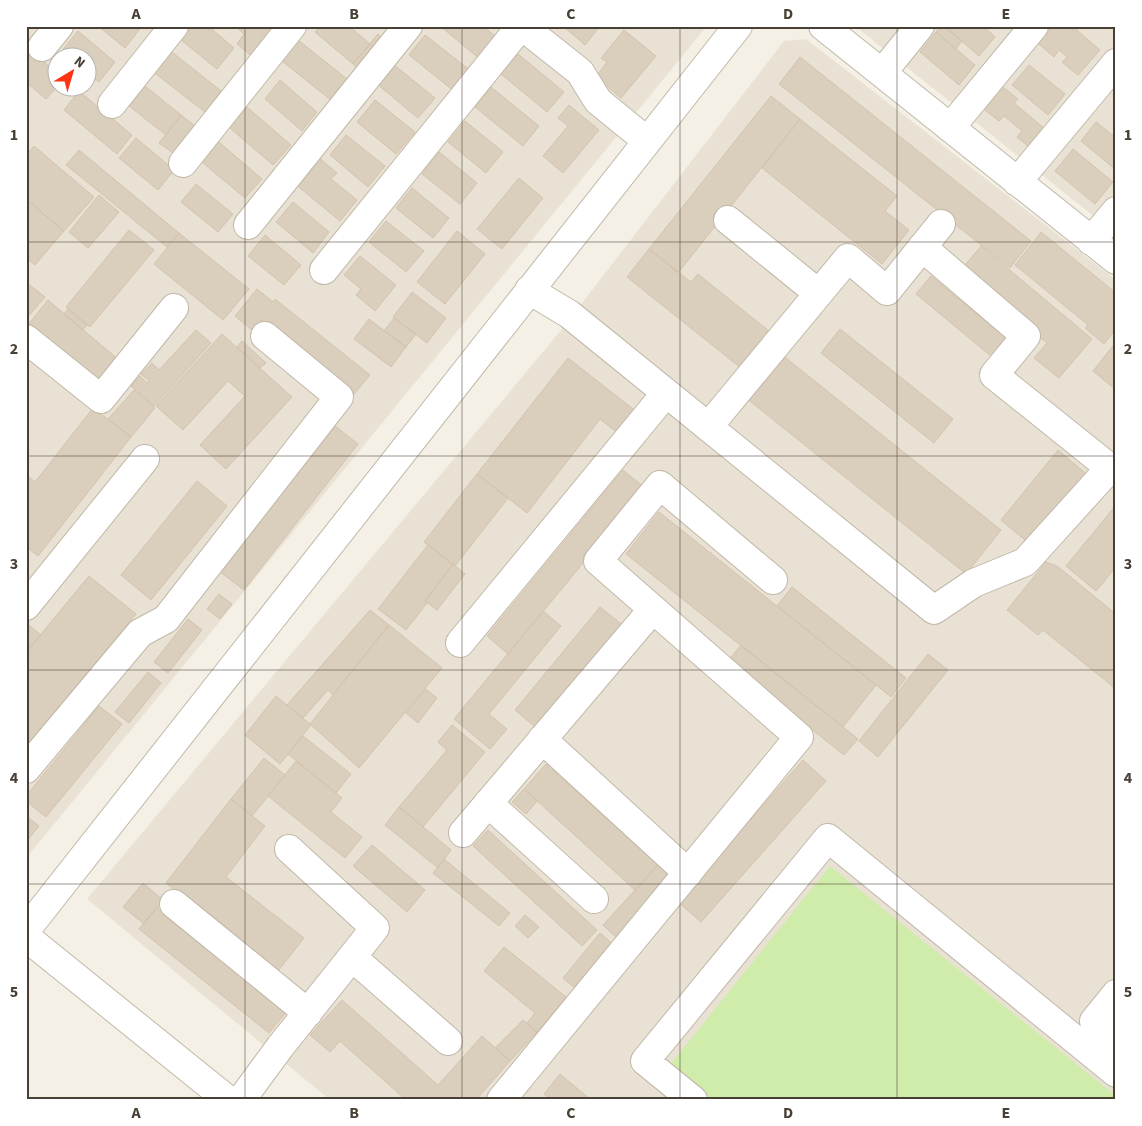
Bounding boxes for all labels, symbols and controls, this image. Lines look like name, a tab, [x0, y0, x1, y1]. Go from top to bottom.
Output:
text: A	[130, 3, 141, 25]
text: B	[349, 3, 359, 25]
text: C	[566, 3, 576, 25]
text: D	[783, 3, 793, 25]
text: E	[1002, 3, 1010, 25]
north arrow	[48, 48, 98, 98]
text: N	[70, 52, 89, 73]
text: 1	[10, 124, 18, 146]
text: 1	[1124, 124, 1132, 146]
text: 2	[10, 338, 18, 360]
text: 2	[1124, 338, 1132, 360]
text: 3	[10, 553, 18, 575]
text: 3	[1124, 553, 1132, 575]
text: 4	[10, 767, 19, 789]
text: 4	[1124, 767, 1133, 789]
text: 5	[10, 981, 18, 1003]
text: 5	[1124, 981, 1132, 1003]
text: A	[130, 1102, 141, 1124]
text: B	[349, 1102, 359, 1124]
text: C	[566, 1102, 576, 1124]
text: D	[783, 1102, 793, 1124]
text: E	[1002, 1102, 1010, 1124]

